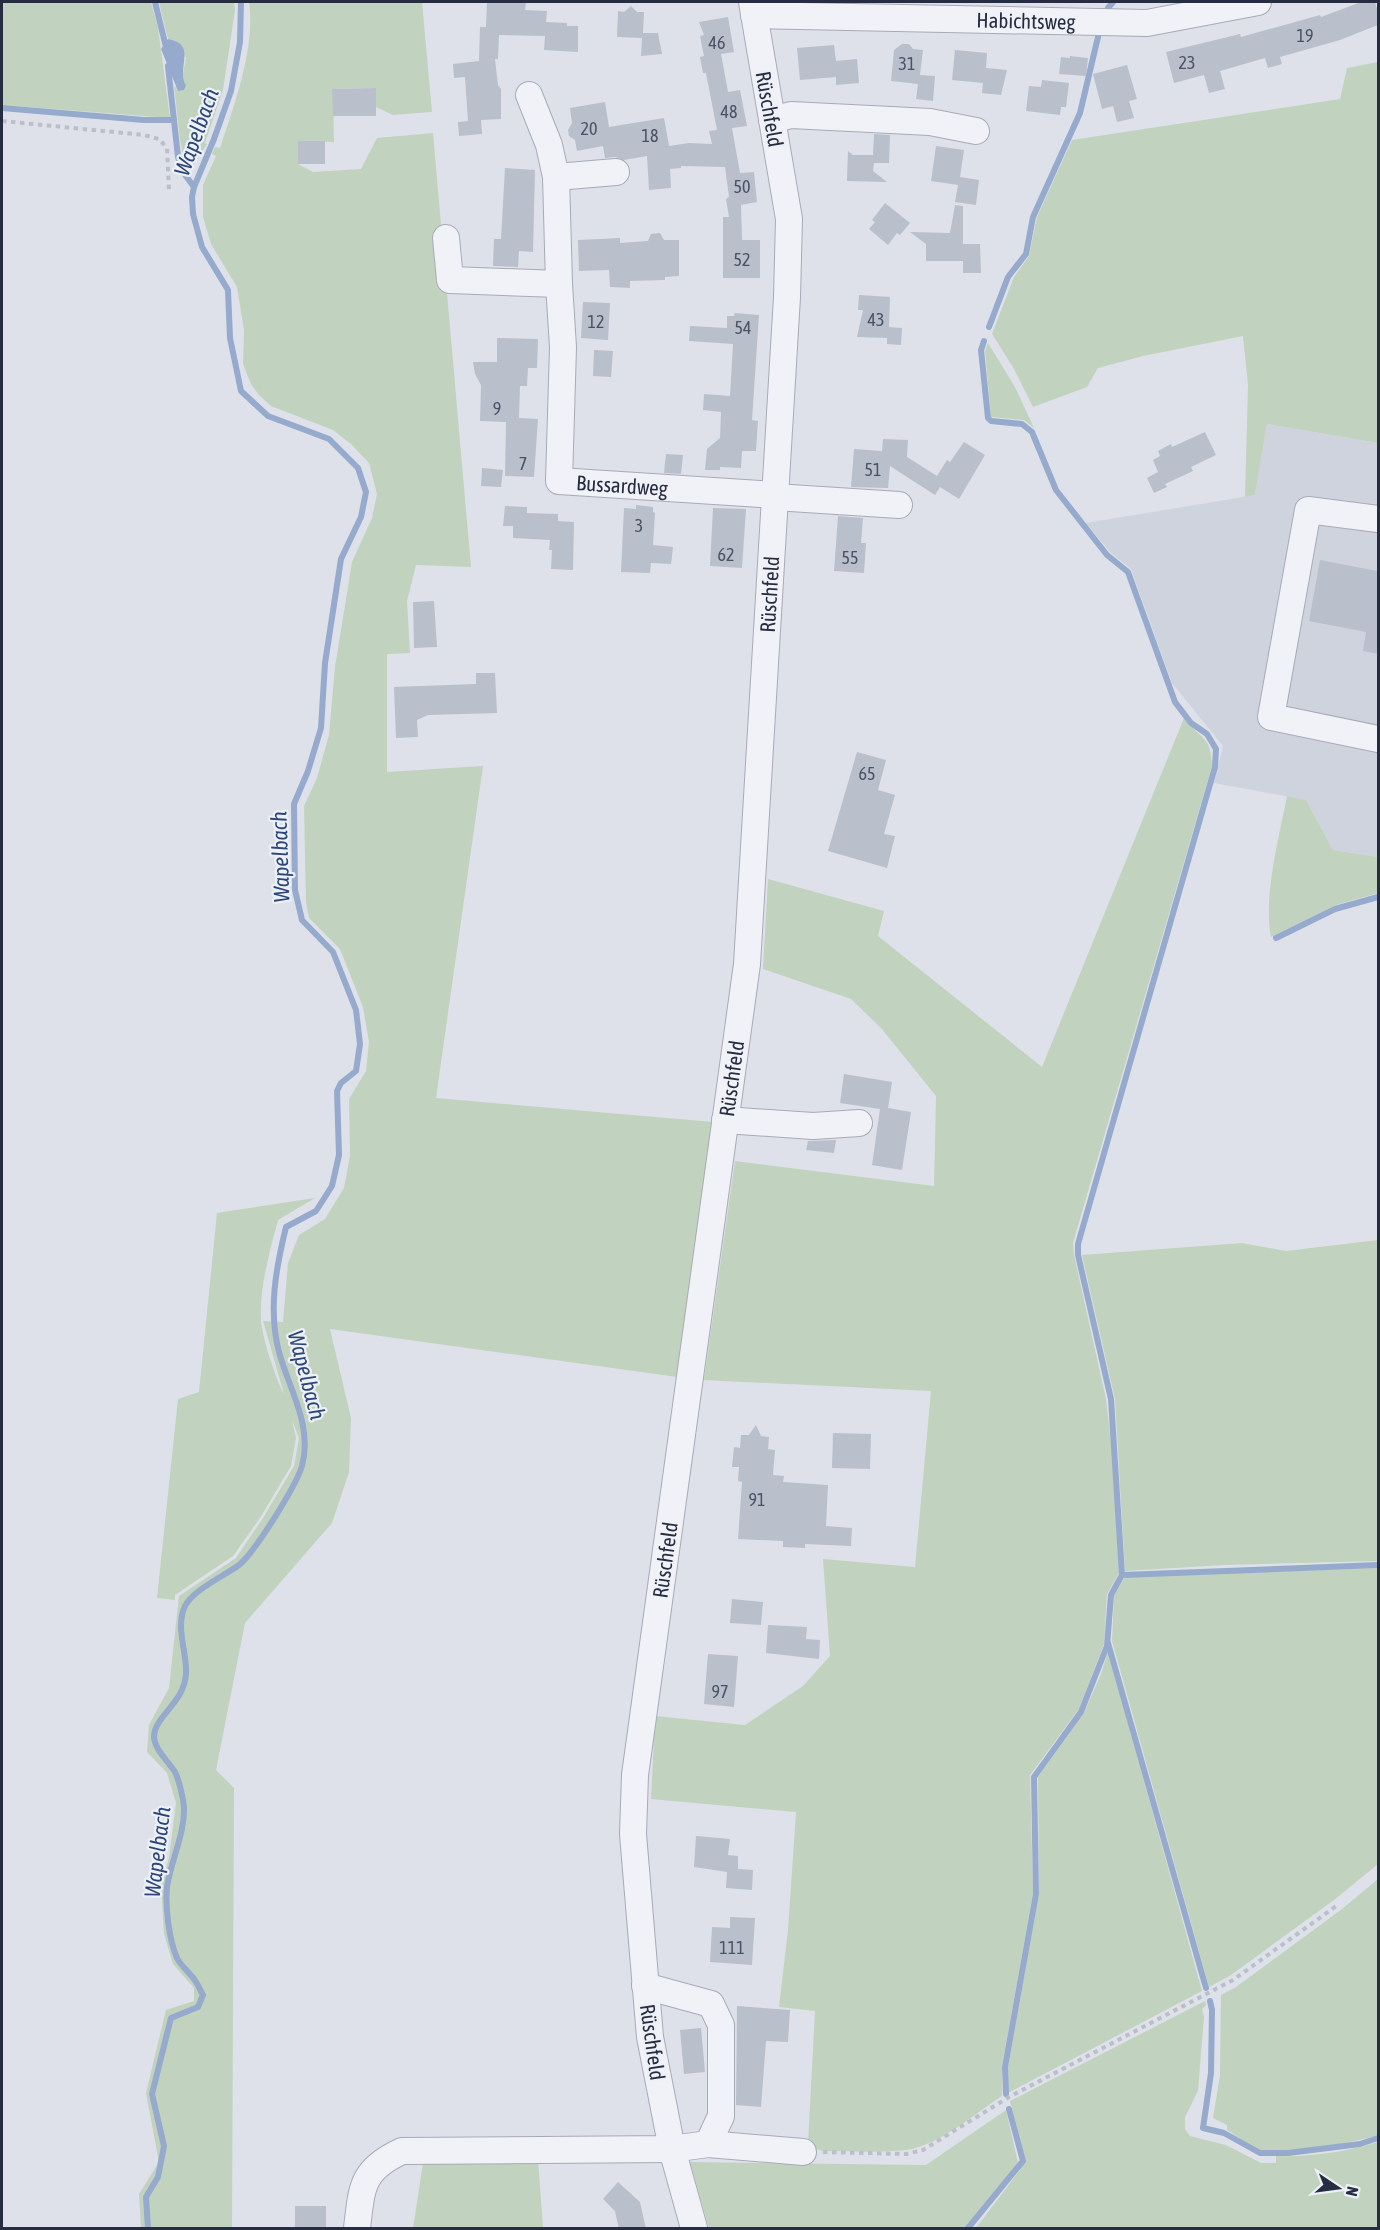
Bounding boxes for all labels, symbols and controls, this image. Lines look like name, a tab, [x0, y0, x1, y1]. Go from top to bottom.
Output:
street label: Habichtsweg	[976, 8, 1076, 34]
house number: 19	[1297, 25, 1313, 46]
house number: 46	[709, 32, 725, 53]
house number: 23	[1179, 52, 1195, 73]
house number: 31	[899, 53, 915, 74]
street label: Rüschfeld	[752, 69, 788, 149]
water label: Wapelbach	[168, 84, 224, 179]
house number: 48	[721, 101, 737, 122]
house number: 20	[581, 118, 597, 139]
house number: 18	[642, 125, 658, 146]
house number: 50	[734, 176, 750, 197]
house number: 52	[734, 249, 750, 270]
house number: 43	[868, 309, 884, 330]
house number: 12	[588, 311, 604, 332]
house number: 54	[735, 317, 751, 338]
house number: 9	[493, 398, 501, 419]
house number: 7	[519, 453, 527, 474]
house number: 51	[865, 459, 881, 480]
street label: Bussardweg	[575, 470, 669, 500]
house number: 3	[635, 515, 643, 536]
house number: 62	[718, 544, 734, 565]
house number: 55	[842, 547, 858, 568]
street label: Rüschfeld	[755, 555, 783, 633]
house number: 65	[859, 763, 875, 784]
water label: Wapelbach	[265, 811, 295, 903]
street label: Rüschfeld	[714, 1039, 748, 1118]
water label: Wapelbach	[283, 1328, 331, 1423]
house number: 91	[749, 1489, 765, 1510]
street label: Rüschfeld	[648, 1520, 682, 1600]
house number: 97	[712, 1681, 728, 1702]
water label: Wapelbach	[139, 1805, 176, 1899]
house number: 111	[719, 1937, 745, 1958]
street label: Rüschfeld	[636, 2002, 670, 2082]
north arrow	[1308, 2158, 1368, 2218]
text: N	[1343, 2185, 1362, 2198]

